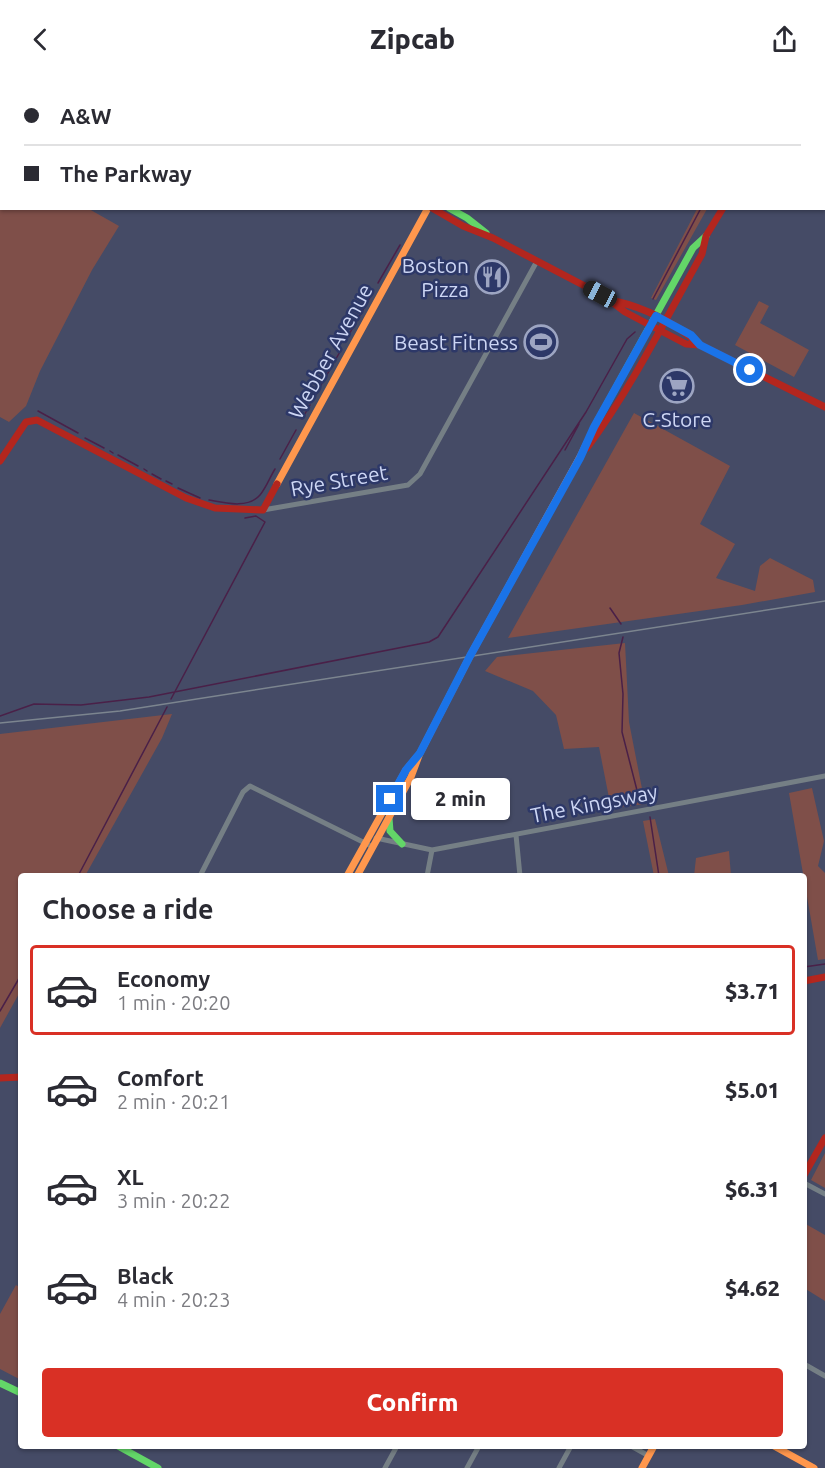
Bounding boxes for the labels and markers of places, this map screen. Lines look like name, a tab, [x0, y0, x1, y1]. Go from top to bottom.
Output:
place label: Boston Pizza	[402, 253, 469, 301]
restaurant icon: Boston Pizza	[474, 259, 510, 295]
sports icon: Beast Fitness	[523, 324, 559, 360]
place label: Beast Fitness	[394, 330, 518, 354]
supermarket icon: C-Store	[659, 368, 695, 404]
place label: C-Store	[642, 407, 712, 431]

